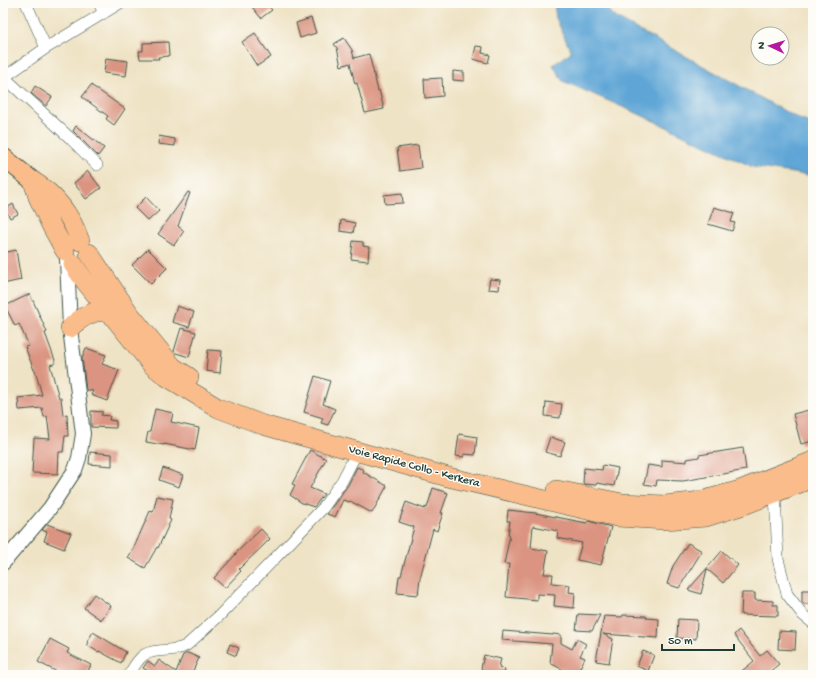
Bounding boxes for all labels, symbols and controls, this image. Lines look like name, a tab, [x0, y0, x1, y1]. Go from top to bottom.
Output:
north arrow	[750, 26, 790, 66]
text: N	[756, 41, 768, 49]
street label: Voie Rapide Collo - Kerkera	[346, 442, 481, 491]
scale bar	[662, 626, 734, 652]
text: 50 m	[668, 635, 693, 649]

